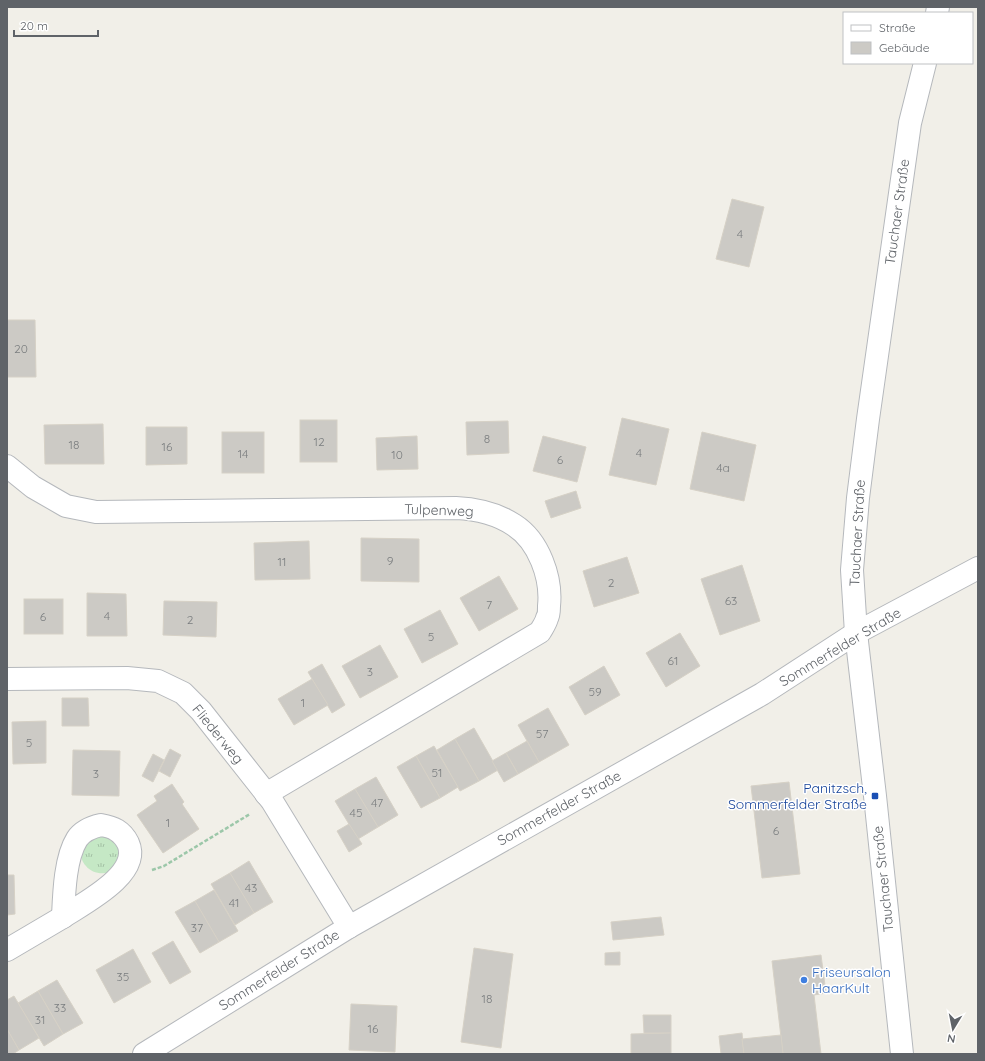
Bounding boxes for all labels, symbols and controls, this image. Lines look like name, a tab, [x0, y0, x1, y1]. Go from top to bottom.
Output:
scale bar	[14, 12, 98, 38]
legend	[843, 12, 973, 64]
text: 20 m	[20, 18, 48, 33]
text: Straße	[879, 20, 916, 35]
text: Gebäude	[879, 40, 930, 55]
street label: Tauchaer Straße	[881, 158, 913, 266]
house number: 4	[737, 226, 743, 241]
house number: 20	[14, 341, 28, 356]
house number: 8	[484, 431, 490, 446]
house number: 12	[313, 434, 325, 449]
house number: 18	[69, 437, 79, 452]
house number: 16	[162, 439, 173, 454]
house number: 4	[636, 445, 642, 460]
house number: 14	[238, 446, 248, 461]
house number: 10	[391, 447, 403, 462]
house number: 6	[557, 452, 564, 467]
house number: 4a	[716, 460, 730, 475]
street label: Tauchaer Straße	[845, 479, 869, 587]
street label: Tulpenweg	[404, 500, 474, 520]
house number: 9	[387, 553, 394, 568]
house number: 11	[278, 554, 286, 569]
house number: 2	[608, 575, 615, 590]
house number: 63	[725, 593, 737, 608]
house number: 7	[486, 597, 492, 612]
street label: Sommerfelder Straße	[776, 603, 904, 691]
house number: 4	[104, 608, 110, 623]
house number: 6	[40, 609, 47, 624]
house number: 2	[187, 612, 194, 627]
house number: 5	[428, 629, 434, 644]
house number: 61	[668, 653, 678, 668]
house number: 3	[367, 664, 373, 679]
house number: 59	[588, 684, 602, 699]
house number: 1	[301, 695, 305, 710]
street label: Fliederweg	[188, 700, 248, 768]
house number: 57	[536, 726, 548, 741]
house number: 5	[26, 735, 32, 750]
house number: 51	[432, 765, 442, 780]
house number: 3	[93, 766, 99, 781]
street label: Sommerfelder Straße	[494, 766, 624, 850]
place label: Panitzsch, Sommerfelder Straße	[728, 779, 867, 813]
marker: Panitzsch, Sommerfelder Straße	[870, 791, 880, 801]
house number: 47	[371, 795, 383, 810]
house number: 45	[350, 805, 362, 820]
house number: 1	[166, 815, 170, 830]
house number: 6	[773, 823, 780, 838]
street label: Tauchaer Straße	[868, 825, 898, 933]
house number: 43	[245, 880, 257, 895]
house number: 41	[229, 895, 239, 910]
house number: 37	[191, 920, 203, 935]
street label: Sommerfelder Straße	[215, 925, 343, 1014]
place label: Friseursalon HaarKult	[812, 963, 891, 997]
house number: 35	[117, 969, 129, 984]
marker: Friseursalon HaarKult	[799, 975, 809, 985]
house number: 18	[482, 991, 492, 1006]
house number: 33	[54, 1000, 66, 1015]
north arrow	[933, 1009, 973, 1049]
house number: 31	[35, 1012, 45, 1027]
house number: 16	[368, 1021, 379, 1036]
text: N	[946, 1031, 956, 1046]

